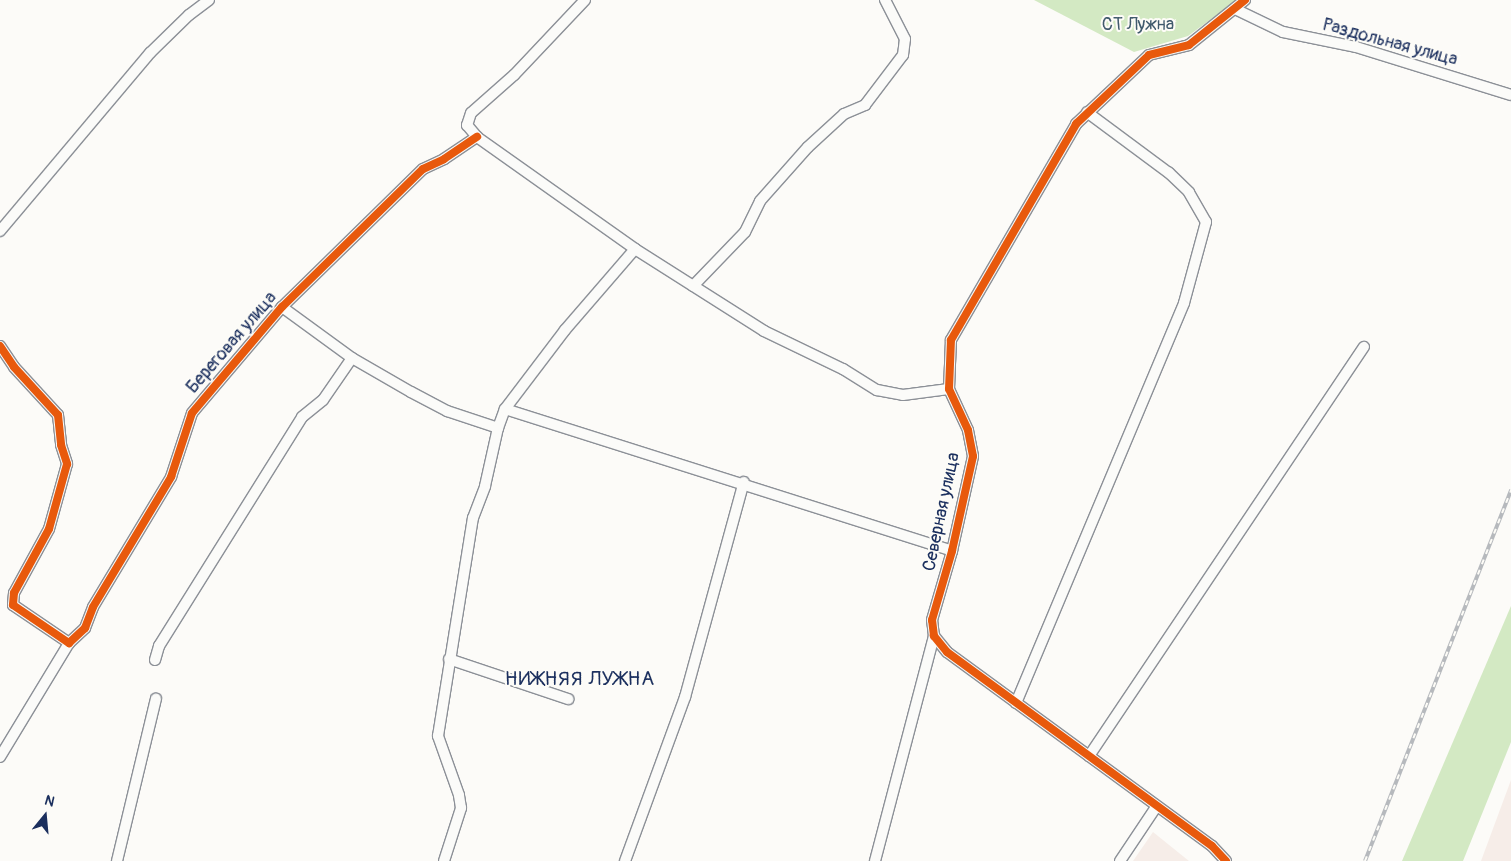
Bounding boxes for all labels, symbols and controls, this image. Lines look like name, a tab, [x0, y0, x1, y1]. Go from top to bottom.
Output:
park label: СТ Лужна	[1102, 14, 1174, 36]
street label: Раздольная улица	[1320, 15, 1460, 71]
street label: Береговая улица	[182, 288, 282, 398]
street label: Северная улица	[919, 451, 965, 573]
district label: НИЖНЯЯ ЛУЖНА	[503, 666, 657, 690]
north arrow	[20, 791, 70, 841]
text: N	[43, 792, 57, 811]

